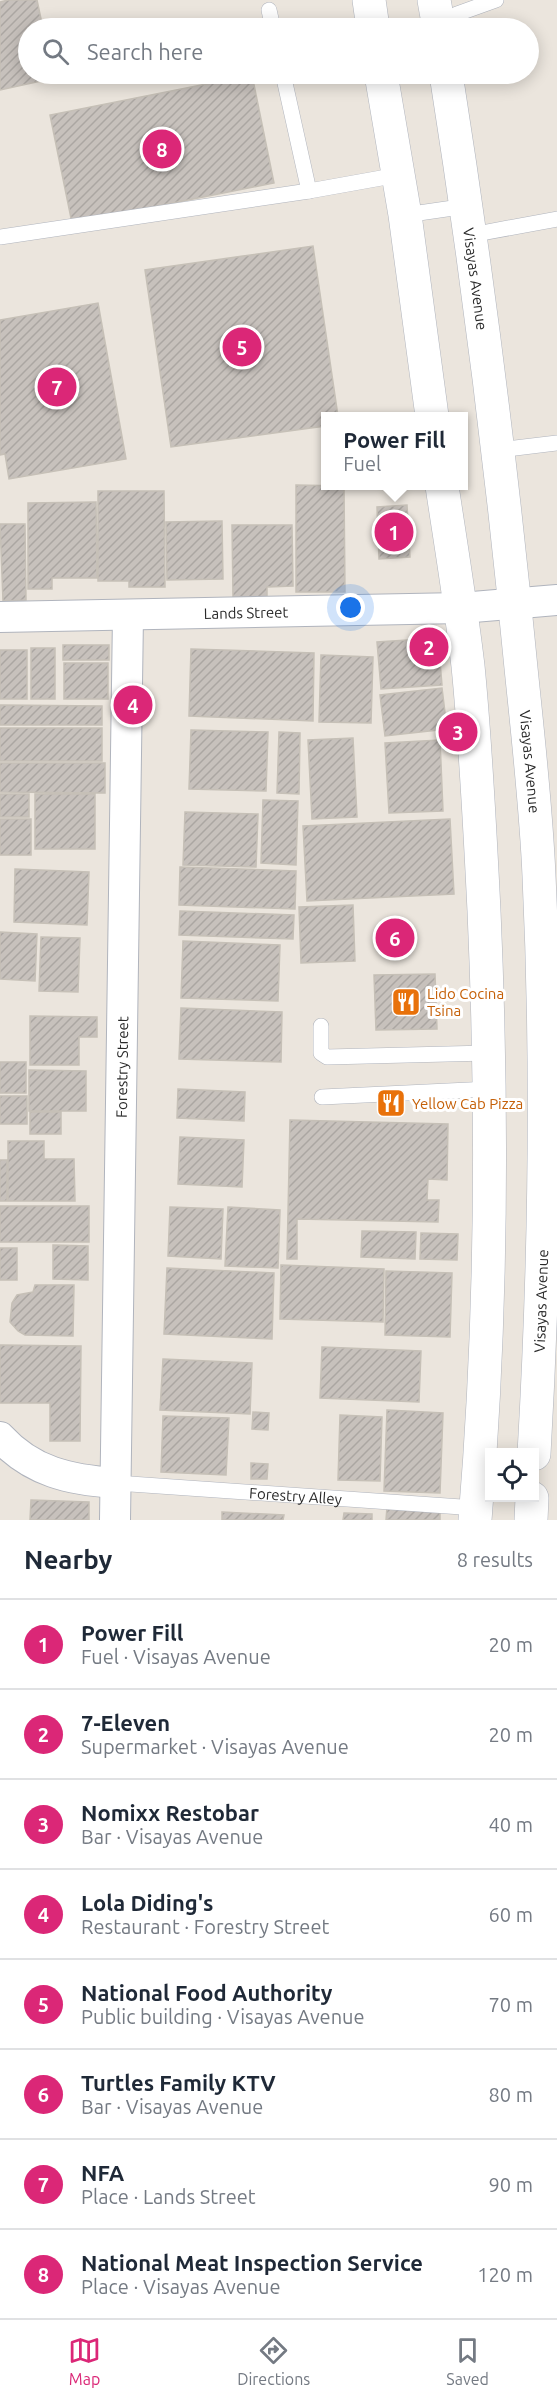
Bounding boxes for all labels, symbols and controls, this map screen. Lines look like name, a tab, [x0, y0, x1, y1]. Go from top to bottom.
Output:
search box	[18, 18, 539, 84]
icon: search	[39, 35, 72, 68]
text: Search here	[87, 39, 203, 64]
pin: 8	[142, 126, 182, 172]
street label: Visayas Avenue	[461, 226, 491, 331]
pin: 5	[222, 324, 262, 370]
pin: 7	[38, 364, 76, 410]
popup	[321, 412, 468, 490]
text: Power Fill	[343, 427, 446, 452]
text: Fuel	[343, 452, 381, 475]
pin: 1	[374, 510, 414, 554]
your location	[336, 593, 365, 622]
street label: Lands Street	[203, 603, 289, 622]
pin: 2	[410, 624, 448, 670]
pin: 4	[114, 682, 152, 728]
street label: Visayas Avenue	[517, 709, 544, 814]
pin: 3	[438, 710, 478, 754]
pin: 6	[376, 916, 414, 960]
place label: Lido Cocina Tsina	[427, 985, 504, 1019]
restaurant icon: Lido Cocina Tsina	[390, 986, 422, 1018]
street label: Forestry Street	[112, 1016, 131, 1118]
restaurant icon: Yellow Cab Pizza	[375, 1087, 407, 1119]
place label: Yellow Cab Pizza	[412, 1095, 523, 1112]
street label: Visayas Avenue	[531, 1249, 551, 1353]
map controls	[485, 1448, 539, 1502]
button: locate	[485, 1448, 539, 1502]
street label: Forestry Alley	[249, 1484, 342, 1507]
text: Nearby	[24, 1545, 112, 1574]
text: 8 results	[457, 1548, 533, 1571]
text: Power Fill	[81, 1620, 183, 1645]
text: 1	[38, 1633, 49, 1656]
text: 20 m	[489, 1633, 533, 1656]
text: Fuel · Visayas Avenue	[81, 1645, 271, 1668]
text: 7-Eleven	[81, 1710, 170, 1735]
text: 2	[38, 1723, 49, 1746]
text: 20 m	[489, 1723, 533, 1746]
text: Supermarket · Visayas Avenue	[81, 1735, 349, 1758]
text: Nomixx Restobar	[81, 1800, 259, 1825]
text: 3	[38, 1813, 49, 1836]
text: 40 m	[489, 1813, 533, 1836]
text: Bar · Visayas Avenue	[81, 1825, 263, 1848]
text: Lola Diding's	[81, 1890, 214, 1915]
text: 4	[38, 1903, 49, 1926]
text: 60 m	[489, 1903, 533, 1926]
text: Restaurant · Forestry Street	[81, 1915, 329, 1938]
text: National Food Authority	[81, 1980, 332, 2005]
text: 5	[38, 1993, 49, 2016]
text: 70 m	[489, 1993, 533, 2016]
text: Public building · Visayas Avenue	[81, 2005, 365, 2028]
text: Turtles Family KTV	[81, 2070, 276, 2095]
text: 6	[38, 2083, 49, 2106]
text: 80 m	[489, 2083, 533, 2106]
text: Bar · Visayas Avenue	[81, 2095, 263, 2118]
text: NFA	[81, 2160, 124, 2185]
text: 7	[38, 2173, 49, 2196]
text: 90 m	[489, 2173, 533, 2196]
text: Place · Lands Street	[81, 2185, 256, 2208]
text: National Meat Inspection Service	[81, 2250, 423, 2275]
text: 8	[38, 2263, 49, 2286]
text: 120 m	[477, 2263, 533, 2286]
text: Place · Visayas Avenue	[81, 2275, 281, 2298]
tab: Map	[68, 2334, 101, 2388]
tab: Directions	[237, 2334, 310, 2388]
tab: Saved	[446, 2334, 489, 2388]

